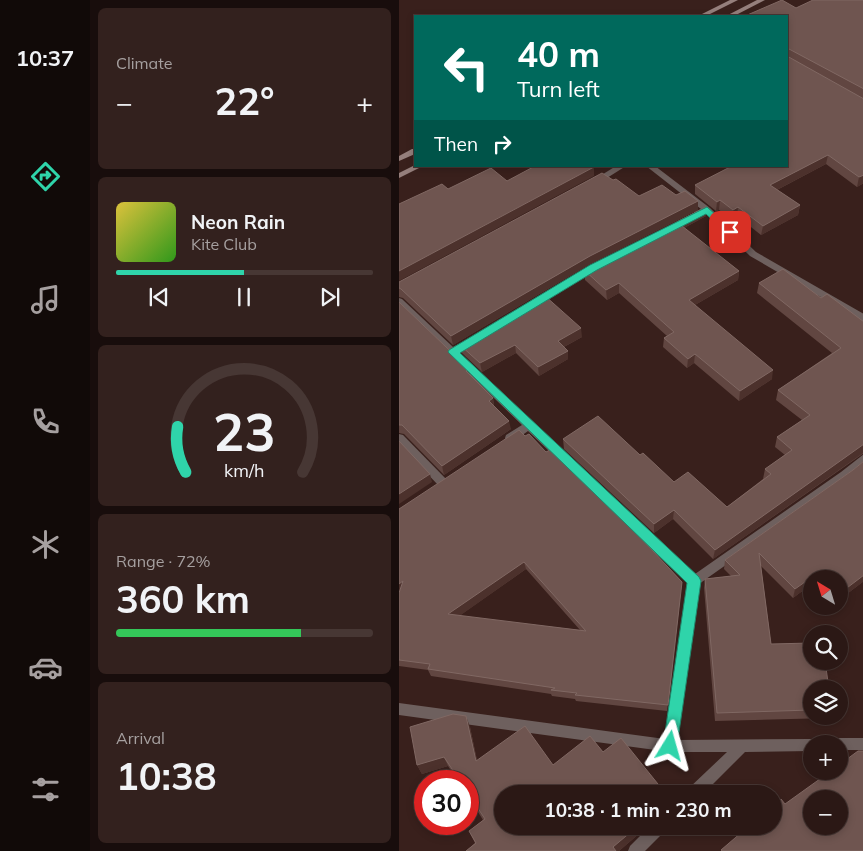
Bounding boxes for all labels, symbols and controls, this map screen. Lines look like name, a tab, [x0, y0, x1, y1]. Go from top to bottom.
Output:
text: 40 m	[517, 32, 600, 76]
icon: left	[434, 35, 499, 100]
text: 10:37	[16, 44, 74, 72]
text: Climate	[116, 53, 172, 73]
text: Turn left	[517, 75, 600, 103]
text: 22°	[214, 77, 275, 125]
text: −	[116, 85, 133, 120]
text: +	[356, 85, 373, 120]
icon: right	[488, 130, 516, 158]
text: Then	[434, 132, 478, 156]
icon: directions	[28, 159, 63, 194]
text: Neon Rain	[191, 210, 285, 234]
pin	[709, 211, 751, 253]
icon: arrive	[716, 218, 744, 246]
text: Kite Club	[191, 234, 257, 254]
icon: music	[28, 282, 63, 317]
icon: previous	[145, 283, 173, 311]
icon: pause	[230, 283, 258, 311]
icon: next	[316, 283, 344, 311]
text: 23	[213, 399, 276, 464]
icon: phone	[28, 404, 63, 439]
text: km/h	[224, 459, 265, 481]
icon: climate	[28, 527, 63, 562]
text: Range · 72%	[116, 551, 211, 571]
north arrow	[803, 570, 848, 615]
map controls	[803, 570, 848, 835]
text: 360 km	[116, 575, 250, 623]
button: search	[803, 625, 848, 670]
icon: car	[28, 650, 63, 685]
button: layers	[803, 680, 848, 725]
position arrow	[643, 719, 695, 771]
text: Arrival	[116, 728, 165, 748]
button: +	[803, 735, 848, 780]
text: 10:38	[116, 752, 217, 800]
speed limit sign: 30	[414, 770, 479, 835]
icon: filters	[28, 772, 63, 807]
button: −	[803, 790, 848, 835]
text: 10:38 · 1 min · 230 m	[544, 798, 732, 822]

